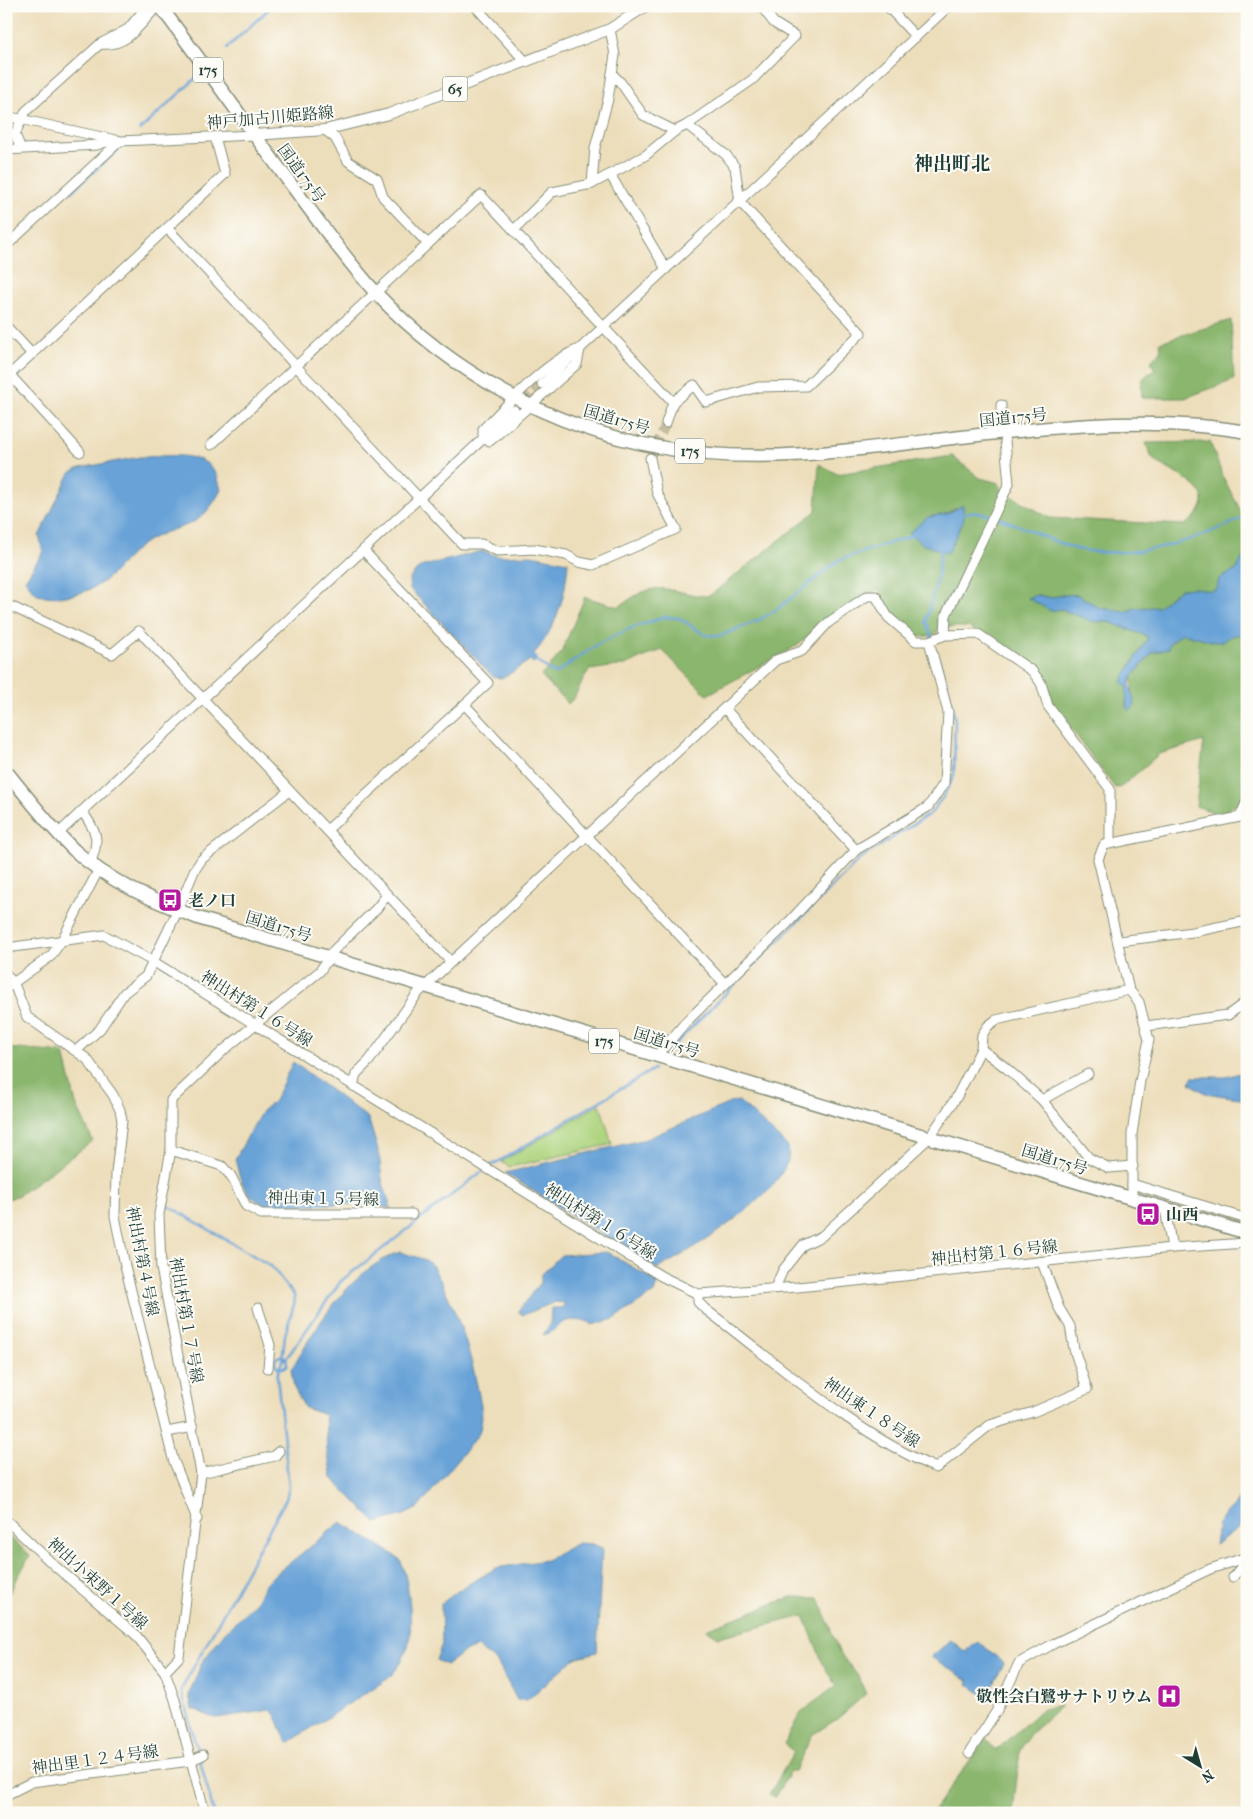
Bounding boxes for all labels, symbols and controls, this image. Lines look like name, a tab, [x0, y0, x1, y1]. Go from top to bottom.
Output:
road number: 175	[193, 58, 223, 82]
road number: 65	[442, 76, 468, 102]
street label: 神戸加古川姫路線	[205, 102, 335, 133]
street label: 国道175号	[274, 140, 329, 207]
district label: 神出町北	[914, 153, 990, 175]
street label: 国道175号	[581, 401, 652, 438]
street label: 国道175号	[978, 404, 1048, 431]
road number: 175	[675, 438, 705, 464]
bus stop icon: 老ノ口	[157, 887, 183, 913]
place label: 老ノ口	[188, 891, 236, 910]
street label: 国道175号	[243, 907, 314, 946]
street label: 神出村第１６号線	[197, 966, 316, 1050]
street label: 国道175号	[631, 1023, 702, 1062]
road number: 175	[589, 1028, 619, 1054]
street label: 国道175号	[1019, 1140, 1090, 1179]
street label: 神出村第１６号線	[541, 1179, 660, 1263]
street label: 神出東１５号線	[267, 1188, 379, 1209]
bus stop icon: 山西	[1135, 1201, 1161, 1227]
street label: 神出村第４号線	[122, 1204, 163, 1318]
place label: 山西	[1166, 1205, 1198, 1224]
street label: 神出村第１６号線	[929, 1236, 1059, 1269]
street label: 神出村第１７号線	[166, 1255, 207, 1385]
street label: 神出東１８号線	[820, 1373, 923, 1452]
street label: 神出小束野１号線	[44, 1533, 152, 1633]
hospital icon: 敬性会白鷺サナトリウム	[1156, 1683, 1182, 1709]
place label: 敬性会白鷺サナトリウム	[976, 1687, 1152, 1706]
street label: 神出里１２４号線	[30, 1741, 160, 1778]
north arrow	[1176, 1742, 1226, 1792]
text: N	[1198, 1766, 1217, 1786]

